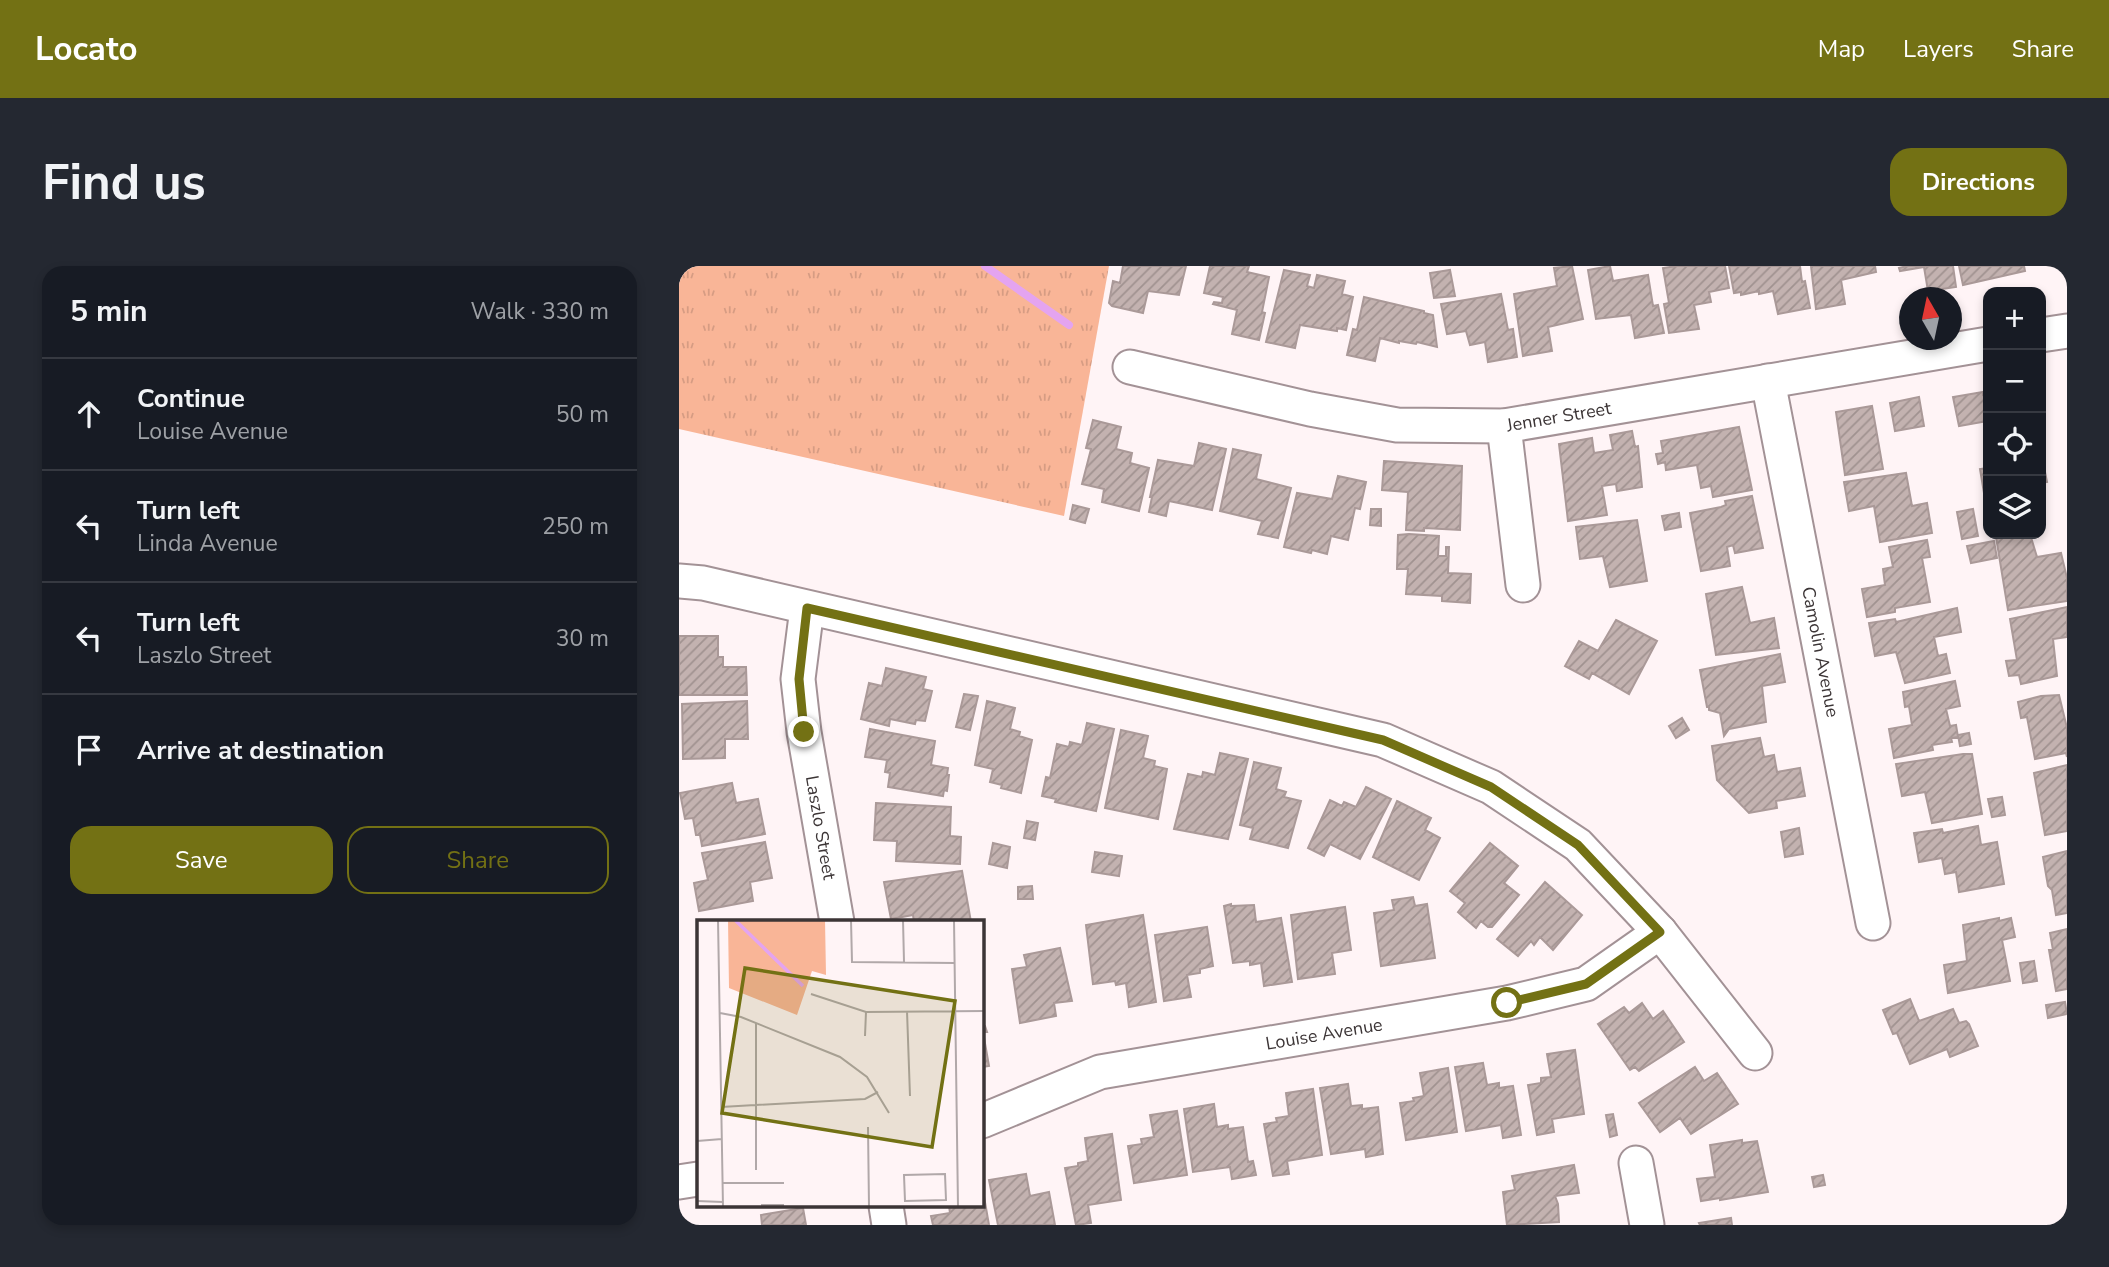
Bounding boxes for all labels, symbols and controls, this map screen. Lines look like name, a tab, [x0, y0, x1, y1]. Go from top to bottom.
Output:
text: Locato	[35, 27, 137, 72]
text: Map	[1818, 33, 1865, 65]
text: Layers	[1903, 33, 1974, 65]
text: Share	[2012, 33, 2074, 65]
button: Directions	[1890, 148, 2067, 216]
text: Find us	[42, 149, 206, 216]
north arrow	[1899, 287, 1962, 350]
map controls	[1983, 287, 2046, 539]
button: +	[1983, 287, 2046, 350]
text: 5 min	[70, 291, 148, 332]
text: Walk · 330 m	[470, 296, 609, 327]
button: −	[1983, 350, 2046, 413]
text: Continue	[137, 381, 245, 416]
icon: ahead	[70, 395, 108, 433]
street label: Jenner Street	[1504, 396, 1614, 438]
text: 50 m	[556, 399, 609, 430]
button: locate	[1983, 413, 2046, 476]
text: Louise Avenue	[137, 416, 288, 447]
button: layers	[1983, 476, 2046, 539]
text: Turn left	[137, 493, 240, 528]
icon: left	[70, 507, 108, 545]
text: 250 m	[542, 511, 609, 542]
text: Linda Avenue	[137, 528, 278, 559]
street label: Camolin Avenue	[1796, 585, 1845, 719]
text: Turn left	[137, 605, 240, 640]
icon: left	[70, 619, 108, 657]
text: 30 m	[556, 623, 609, 654]
text: Laszlo Street	[137, 640, 271, 671]
route end	[788, 716, 819, 747]
icon: arrive	[70, 731, 108, 769]
text: Arrive at destination	[137, 733, 384, 768]
street label: Laszlo Street	[800, 774, 842, 882]
button: Save	[70, 826, 333, 894]
button: Share	[347, 826, 609, 894]
inset map	[697, 920, 983, 1208]
route start	[1491, 987, 1522, 1018]
street label: Louise Avenue	[1264, 1012, 1384, 1056]

